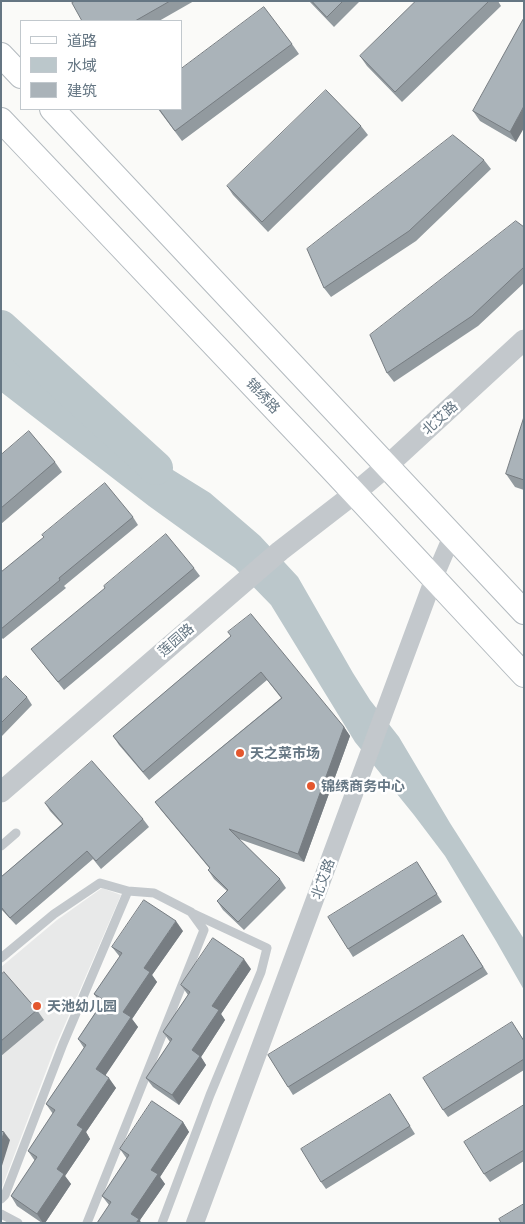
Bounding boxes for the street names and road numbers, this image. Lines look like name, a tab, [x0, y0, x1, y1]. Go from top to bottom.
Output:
street label: 锦绣路	[243, 375, 283, 417]
street label: 北艾路	[419, 398, 461, 438]
street label: 莲园路	[155, 620, 197, 660]
street label: 北艾路	[308, 856, 338, 902]

